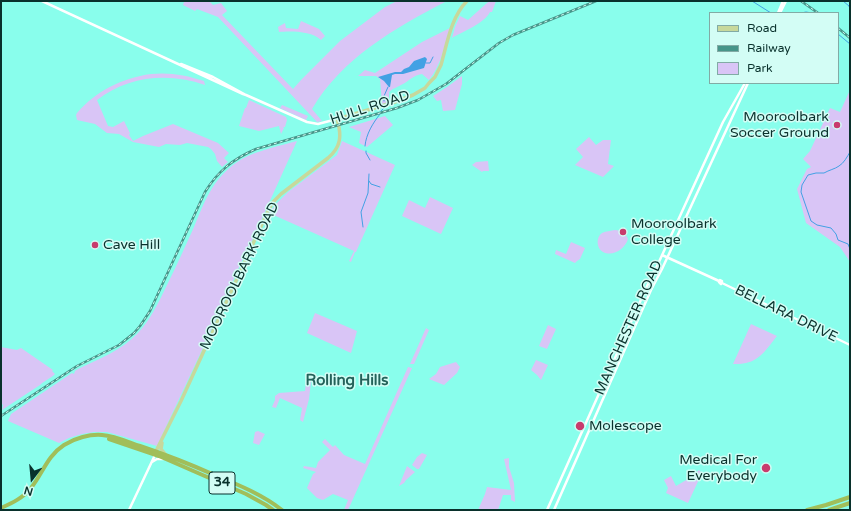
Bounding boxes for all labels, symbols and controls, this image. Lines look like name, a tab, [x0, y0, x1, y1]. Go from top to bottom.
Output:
legend	[709, 12, 839, 84]
text: Road	[747, 21, 777, 35]
text: Railway	[747, 41, 791, 55]
text: Park	[747, 61, 773, 75]
street label: HULL ROAD	[328, 87, 412, 129]
place label: Mooroolbark Soccer Ground	[730, 109, 829, 142]
marker: Mooroolbark Soccer Ground	[832, 120, 842, 130]
street label: MOOROOLBARK ROAD	[197, 199, 283, 353]
place label: Mooroolbark College	[631, 216, 717, 248]
marker: Mooroolbark College	[618, 227, 628, 237]
place label: Cave Hill	[103, 237, 160, 253]
marker: Cave Hill	[90, 240, 100, 250]
street label: MANCHESTER ROAD	[592, 258, 666, 398]
street label: BELLARA DRIVE	[732, 282, 840, 346]
district label: Rolling Hills	[305, 372, 389, 390]
place label: Molescope	[589, 418, 662, 434]
marker: Molescope	[574, 420, 586, 432]
place label: Medical For Everybody	[679, 452, 757, 484]
north arrow	[12, 459, 52, 499]
marker: Medical For Everybody	[760, 462, 772, 474]
road number: 34	[209, 472, 235, 494]
text: N	[23, 484, 35, 498]

